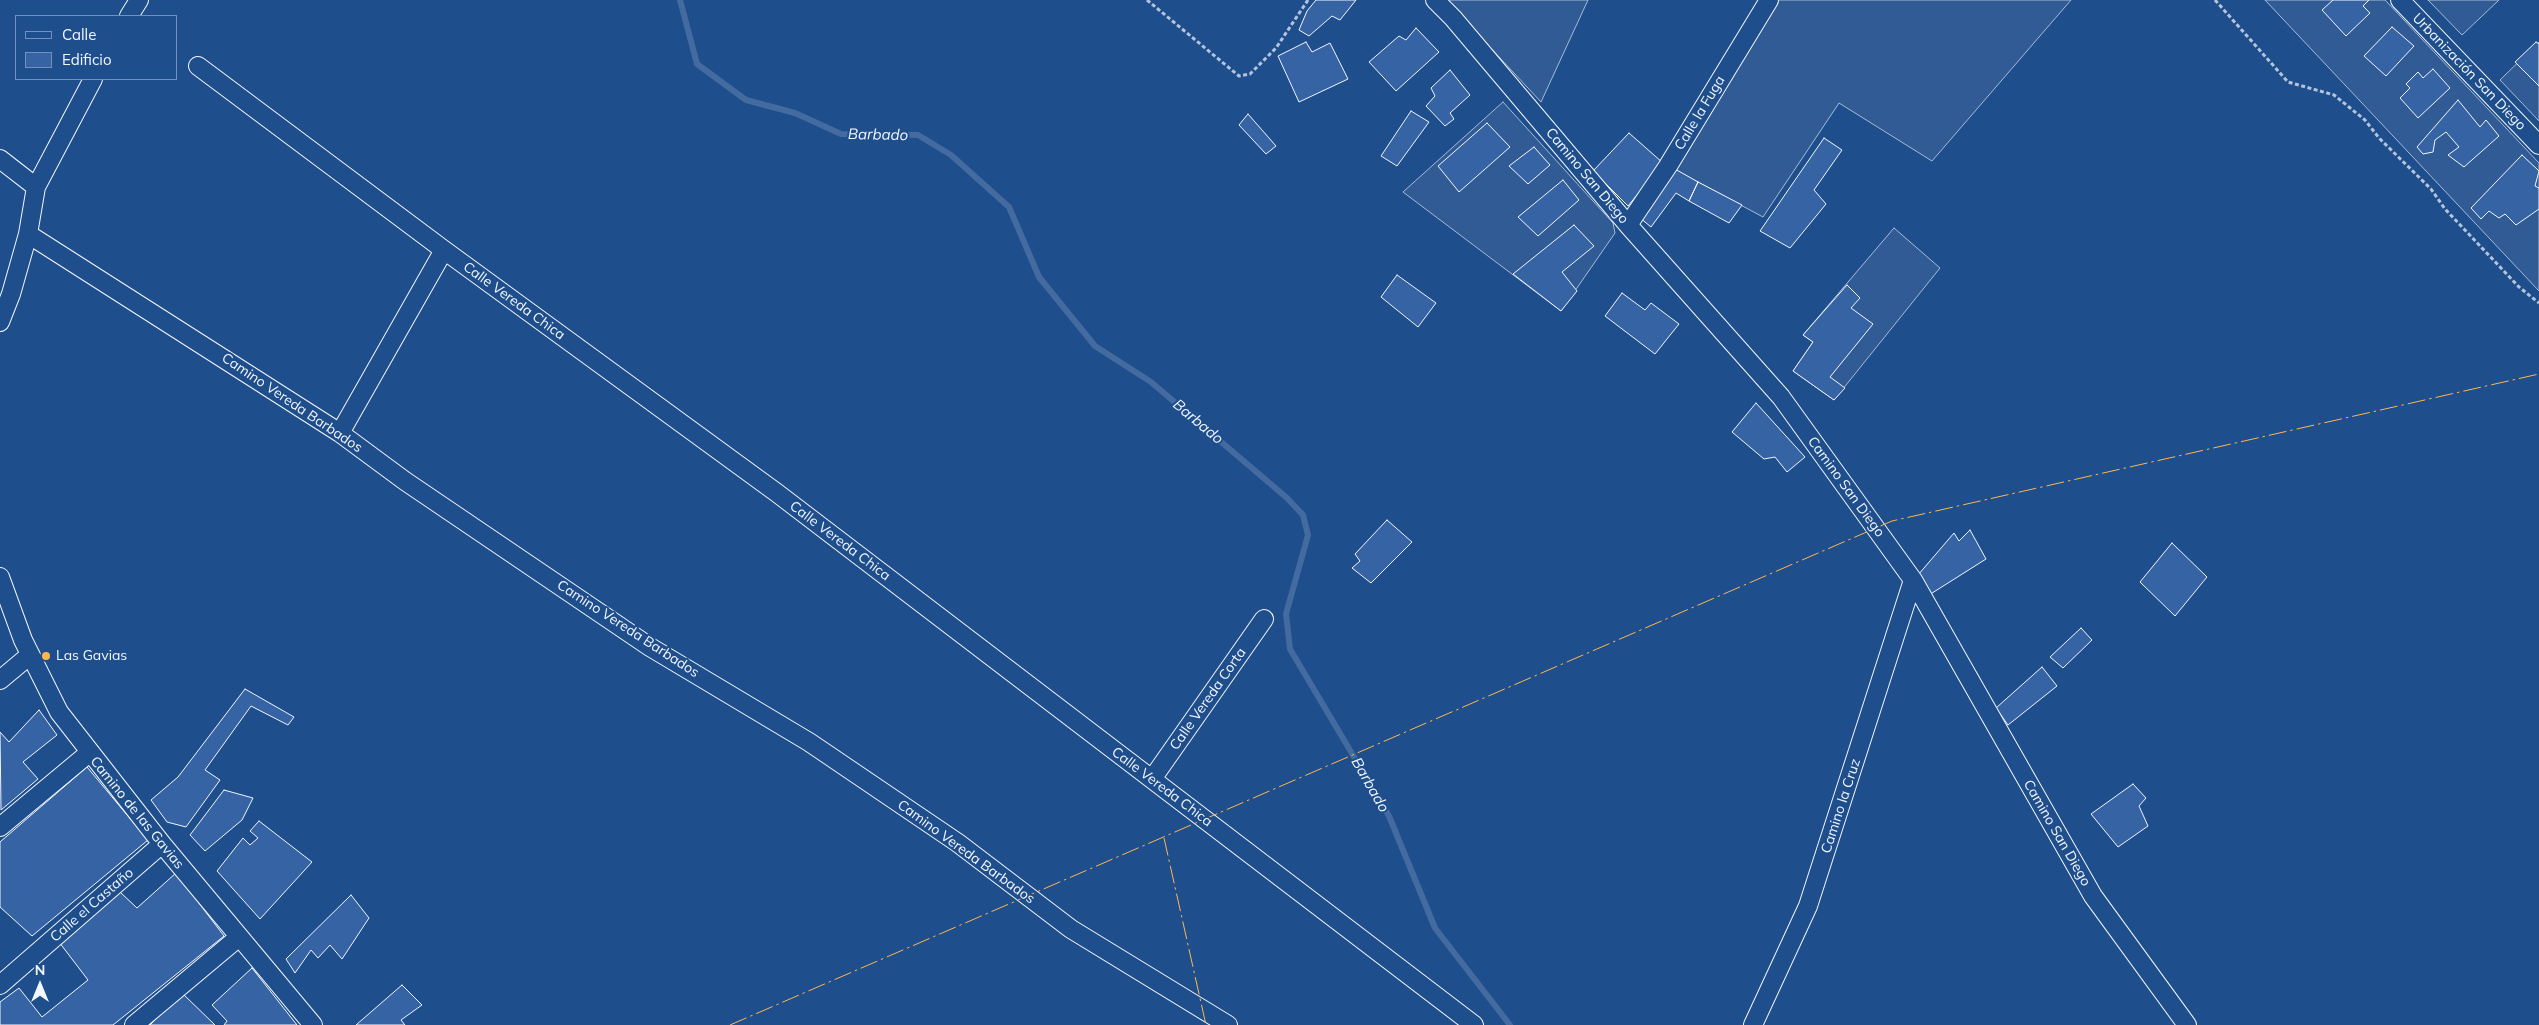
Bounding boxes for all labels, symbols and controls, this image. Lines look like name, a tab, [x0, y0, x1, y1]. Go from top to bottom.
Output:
street label: Urbanización San Diego	[2409, 10, 2529, 134]
legend	[15, 15, 178, 80]
text: Calle	[62, 25, 96, 44]
text: Edificio	[62, 50, 112, 69]
street label: Calle la Fuga	[1671, 73, 1729, 153]
water label: Barbado	[848, 125, 908, 145]
street label: Camino San Diego	[1542, 125, 1632, 227]
street label: Calle Vereda Chica	[460, 258, 568, 344]
street label: Camino Vereda Barbados	[218, 350, 366, 456]
water label: Barbado	[1169, 396, 1227, 448]
street label: Camino San Diego	[1804, 434, 1888, 540]
street label: Calle Vereda Chica	[786, 498, 894, 584]
street label: Camino Vereda Barbados	[554, 577, 702, 681]
street label: Calle Vereda Corta	[1166, 645, 1250, 753]
place label: Las Gavias	[56, 648, 127, 664]
marker: Las Gavias	[40, 650, 52, 662]
street label: Calle Vereda Chica	[1108, 744, 1216, 830]
street label: Camino de las Gavias	[86, 753, 188, 873]
water label: Barbado	[1347, 754, 1393, 816]
street label: Camino la Cruz	[1818, 757, 1864, 855]
street label: Camino San Diego	[2020, 777, 2094, 889]
street label: Camino Vereda Barbados	[894, 796, 1038, 908]
street label: Calle el Castaño	[47, 864, 137, 946]
north arrow	[15, 960, 65, 1010]
text: N	[35, 961, 45, 979]

